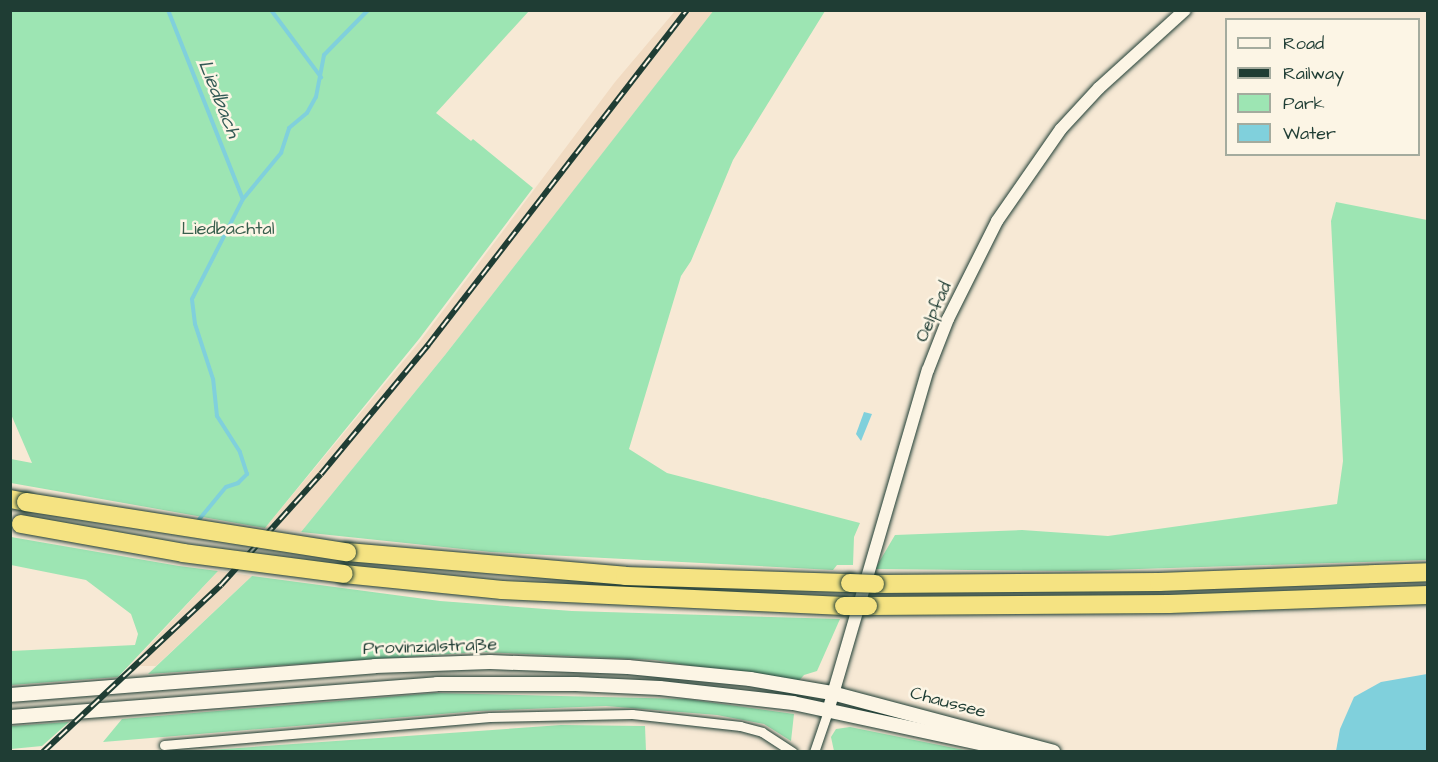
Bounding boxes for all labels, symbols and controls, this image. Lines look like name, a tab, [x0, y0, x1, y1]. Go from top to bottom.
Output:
legend	[1225, 18, 1420, 156]
text: Road	[1283, 31, 1324, 56]
water label: Liedbach	[193, 57, 245, 141]
text: Railway	[1283, 61, 1344, 86]
text: Park	[1283, 91, 1325, 116]
text: Water	[1283, 121, 1336, 146]
park label: Liedbachtal	[182, 218, 274, 240]
street label: Oelpfad	[911, 279, 957, 345]
street label: Provinzialstraße	[363, 634, 497, 660]
street label: Chaussee	[908, 683, 988, 723]

